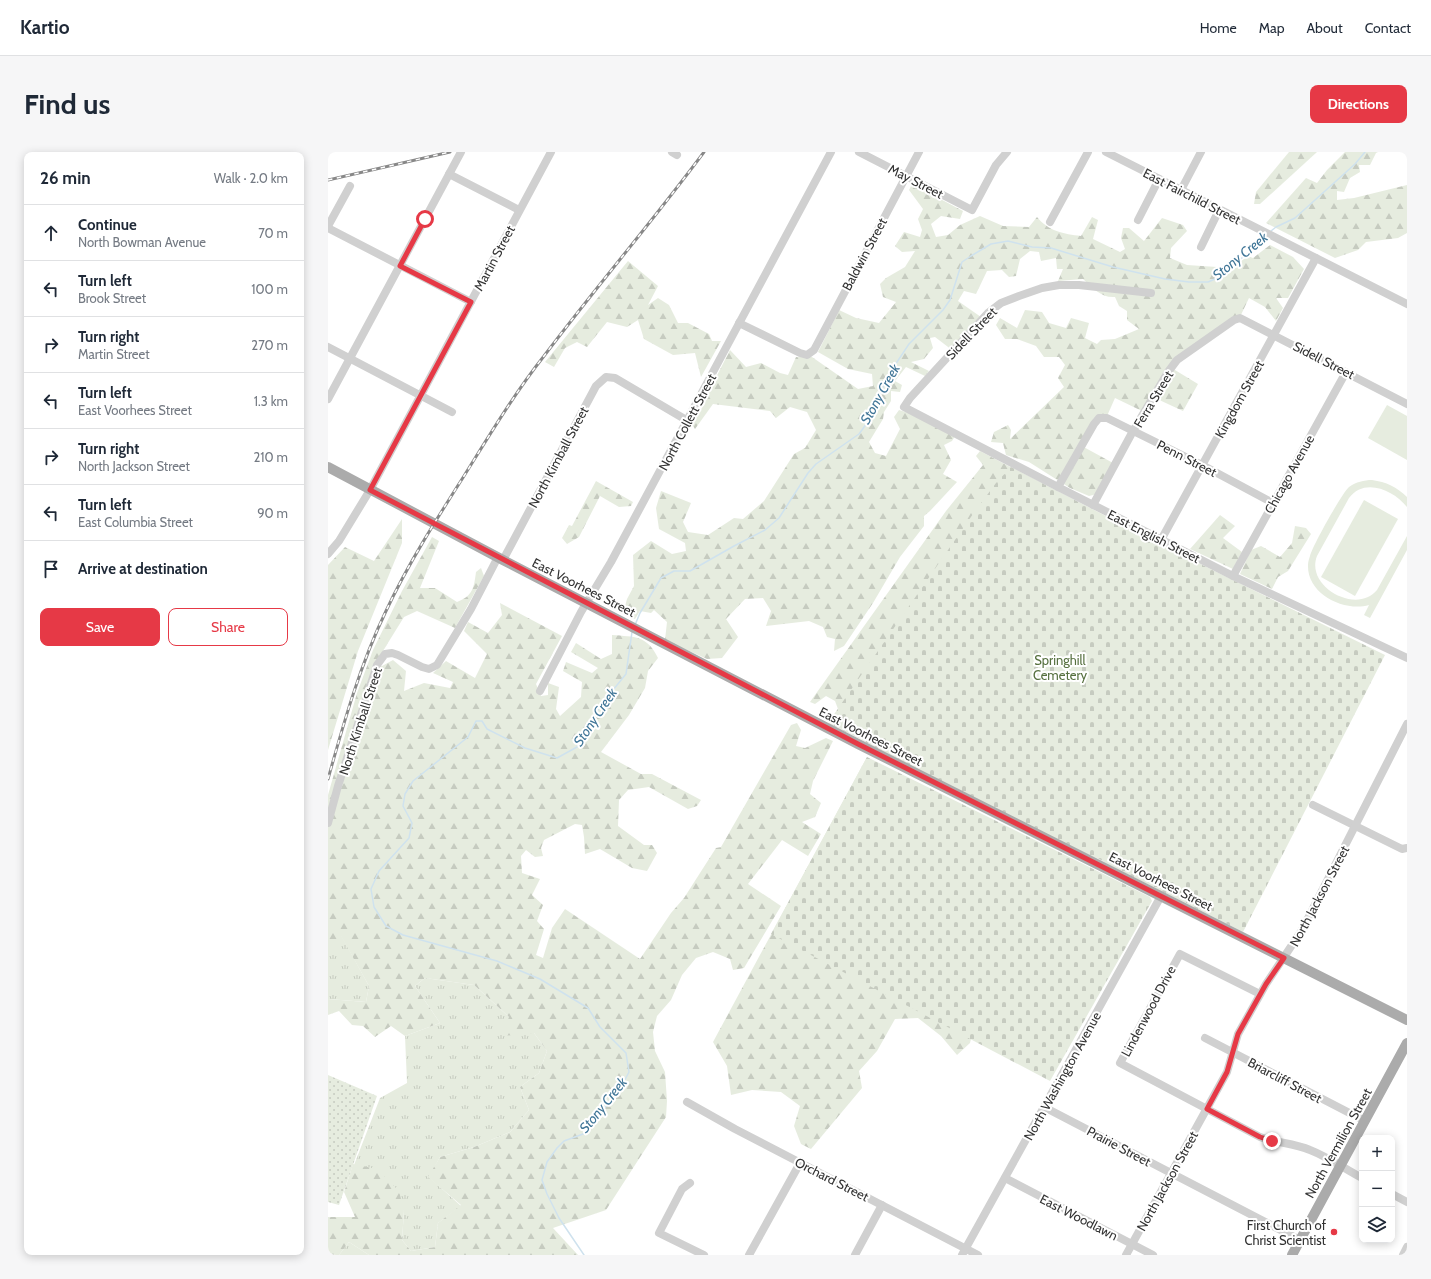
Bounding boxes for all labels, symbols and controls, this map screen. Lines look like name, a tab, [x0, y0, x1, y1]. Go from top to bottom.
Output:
text: Kartio	[20, 16, 69, 39]
text: Home	[1200, 19, 1237, 37]
text: Map	[1259, 19, 1284, 37]
text: About	[1306, 19, 1343, 37]
text: Contact	[1365, 19, 1411, 37]
button: Directions	[1310, 85, 1407, 123]
text: Find us	[24, 87, 110, 121]
street label: May Street	[886, 160, 947, 202]
street label: East Fairchild Street	[1141, 164, 1244, 228]
text: 26 min	[40, 168, 91, 188]
text: Walk · 2.0 km	[214, 170, 288, 186]
route start	[416, 210, 434, 228]
street label: Baldwin Street	[838, 214, 890, 293]
text: Continue	[78, 216, 137, 234]
icon: ahead	[40, 222, 62, 244]
street label: Martin Street	[470, 222, 518, 293]
text: 70 m	[258, 225, 288, 241]
water label: Stony Creek	[1209, 228, 1272, 284]
text: North Bowman Avenue	[78, 234, 206, 250]
text: Turn left	[78, 272, 132, 290]
icon: left	[40, 278, 62, 300]
text: 100 m	[251, 281, 288, 297]
text: Brook Street	[78, 290, 146, 306]
street label: Sidell Street	[942, 303, 1000, 363]
text: Turn right	[78, 328, 139, 346]
icon: right	[40, 334, 62, 356]
text: 270 m	[251, 337, 288, 353]
street label: Sidell Street	[1291, 338, 1358, 383]
text: Martin Street	[78, 346, 150, 362]
street label: Kingdom Street	[1211, 357, 1267, 441]
water label: Stony Creek	[856, 360, 904, 427]
street label: Ferra Street	[1130, 367, 1177, 430]
street label: North Collett Street	[655, 370, 720, 473]
text: Turn left	[78, 384, 132, 402]
icon: left	[40, 390, 62, 412]
text: 1.3 km	[254, 393, 288, 409]
text: East Voorhees Street	[78, 402, 192, 418]
street label: North Kimball Street	[525, 403, 592, 510]
street label: Chicago Avenue	[1261, 431, 1317, 516]
street label: Penn Street	[1155, 436, 1220, 480]
text: Turn right	[78, 440, 139, 458]
icon: right	[40, 446, 62, 468]
text: 210 m	[254, 449, 288, 465]
text: North Jackson Street	[78, 458, 190, 474]
text: Turn left	[78, 496, 132, 514]
icon: left	[40, 502, 62, 524]
text: 90 m	[257, 505, 288, 521]
street label: East English Street	[1105, 506, 1203, 566]
text: East Columbia Street	[78, 514, 193, 530]
street label: East Voorhees Street	[530, 554, 639, 620]
icon: arrive	[40, 558, 62, 580]
text: Arrive at destination	[78, 560, 208, 578]
button: Save	[40, 608, 160, 646]
button: Share	[168, 608, 288, 646]
park label: Springhill Cemetery	[1033, 652, 1088, 683]
street label: North Kimball Street	[335, 665, 385, 777]
water label: Stony Creek	[569, 684, 622, 749]
street label: East Voorhees Street	[817, 703, 926, 769]
street label: North Jackson Street	[1286, 842, 1353, 949]
street label: East Voorhees Street	[1107, 848, 1216, 914]
street label: Lindenwood Drive	[1117, 963, 1179, 1059]
street label: North Washington Avenue	[1020, 1009, 1104, 1143]
street label: Briarcliff Street	[1245, 1054, 1325, 1106]
water label: Stony Creek	[575, 1073, 631, 1136]
street label: North Vermilion Street	[1301, 1085, 1375, 1201]
street label: Prairie Street	[1084, 1122, 1154, 1170]
street label: North Jackson Street	[1133, 1128, 1201, 1234]
route end	[1263, 1132, 1281, 1150]
map controls	[1359, 1135, 1395, 1243]
button: +	[1359, 1135, 1395, 1171]
street label: Orchard Street	[792, 1154, 872, 1205]
button: −	[1359, 1171, 1395, 1207]
street label: East Woodlawn	[1037, 1191, 1121, 1243]
button: layers	[1359, 1207, 1395, 1243]
place label: First Church of Christ Scientist	[1244, 1217, 1327, 1248]
marker: First Church of Christ Scientist	[1329, 1227, 1339, 1237]

